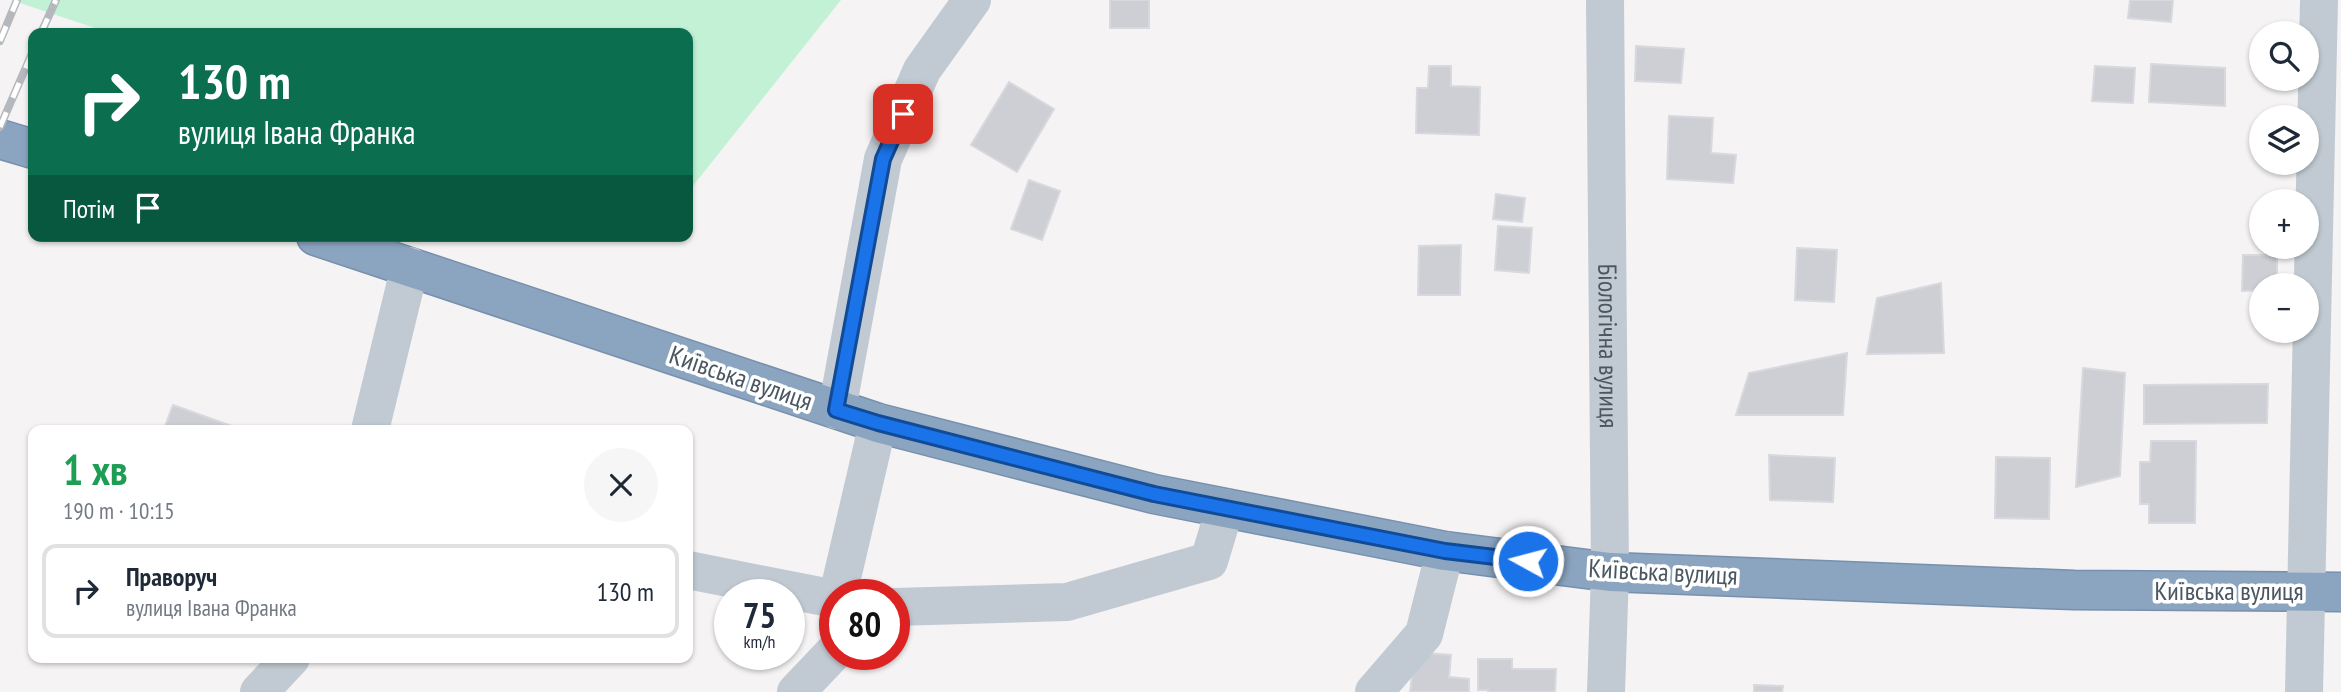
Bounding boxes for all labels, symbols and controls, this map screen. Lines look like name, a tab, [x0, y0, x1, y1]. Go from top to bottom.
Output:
map controls	[2249, 21, 2319, 343]
button: search	[2249, 21, 2319, 91]
text: 130 m	[178, 49, 291, 113]
icon: right	[63, 56, 154, 147]
pin	[873, 84, 933, 144]
icon: arrive	[884, 95, 922, 133]
button: layers	[2249, 105, 2319, 175]
text: вулиця Івана Франка	[178, 111, 416, 153]
icon: arrive	[129, 189, 167, 227]
button: +	[2249, 189, 2319, 259]
text: Потім	[63, 192, 115, 225]
street label: Біологічна вулиця	[1591, 263, 1626, 428]
button: −	[2249, 273, 2319, 343]
street label: Київська вулиця	[665, 338, 817, 417]
text: 1 хв	[63, 442, 128, 497]
button: close	[584, 448, 658, 522]
text: 190 m · 10:15	[63, 496, 175, 525]
position arrow	[1491, 524, 1565, 598]
street label: Київська вулиця	[1588, 551, 1738, 592]
text: Праворуч	[126, 560, 217, 593]
icon: right	[67, 572, 105, 610]
street label: Київська вулиця	[2154, 574, 2304, 607]
text: 130 m	[596, 575, 654, 608]
speed limit sign: 80	[819, 579, 910, 670]
text: 75	[743, 592, 776, 638]
text: вулиця Івана Франка	[126, 593, 297, 622]
text: km/h	[744, 630, 775, 653]

